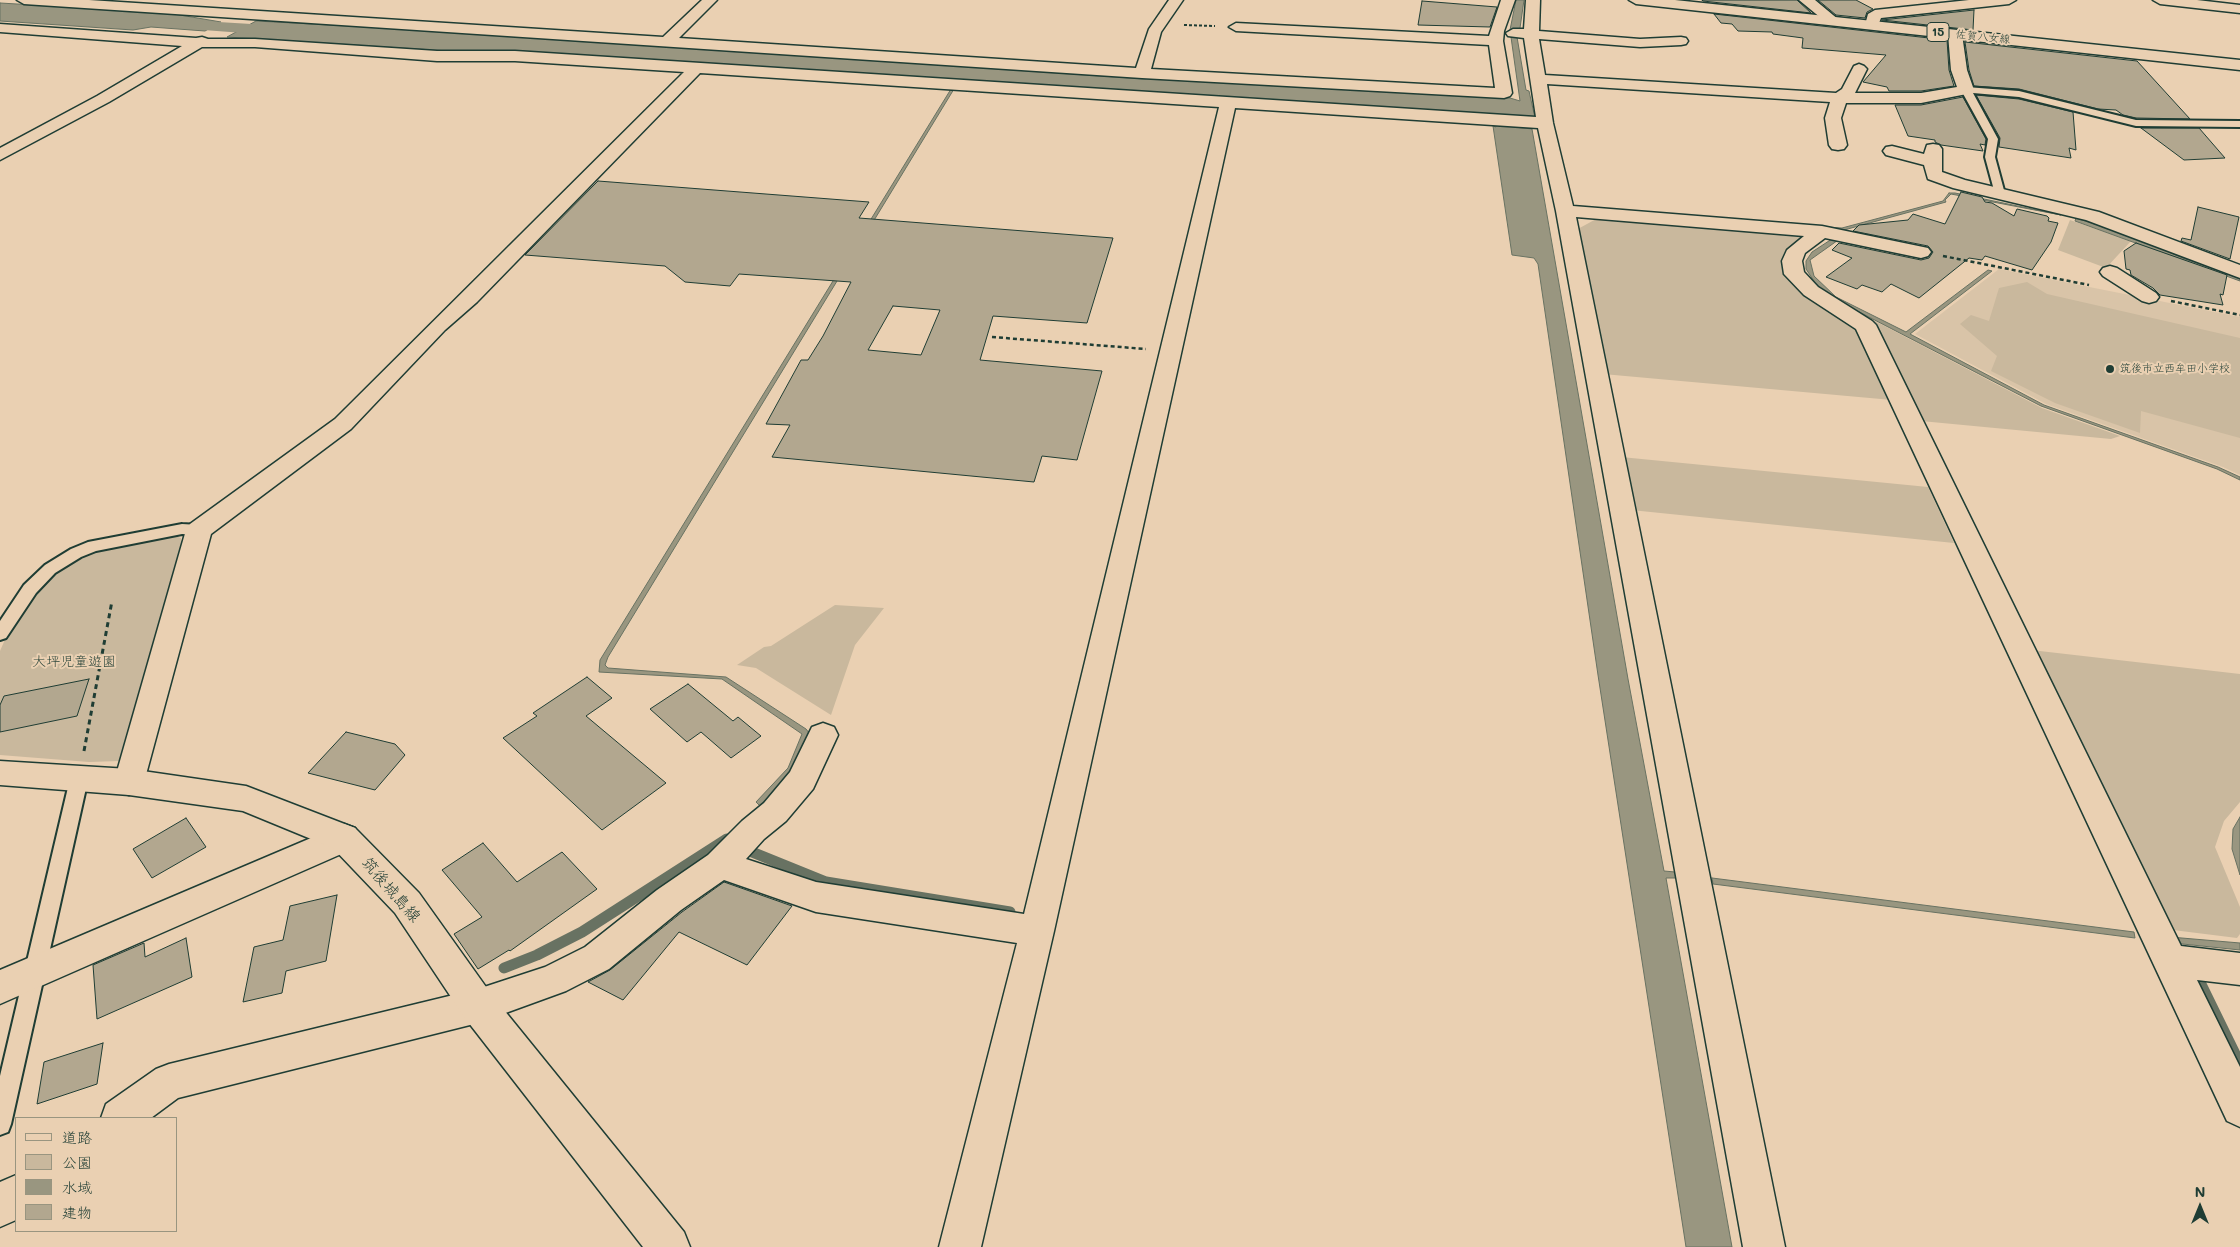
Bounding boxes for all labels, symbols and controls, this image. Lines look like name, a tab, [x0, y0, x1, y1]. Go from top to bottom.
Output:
road number: 15	[1927, 22, 1949, 42]
street label: 佐賀八女線	[1955, 28, 2011, 46]
place label: 筑後市立西牟田小学校	[2120, 362, 2230, 376]
marker: 筑後市立西牟田小学校	[2104, 363, 2116, 375]
park label: 大坪児童遊園	[32, 654, 116, 670]
street label: 筑後城島線	[358, 854, 424, 926]
legend	[15, 1117, 178, 1232]
text: 道路	[62, 1127, 92, 1147]
text: 公園	[62, 1152, 92, 1172]
text: 水域	[62, 1177, 92, 1197]
north arrow	[2175, 1182, 2225, 1232]
text: N	[2195, 1182, 2205, 1201]
text: 建物	[62, 1202, 92, 1222]

